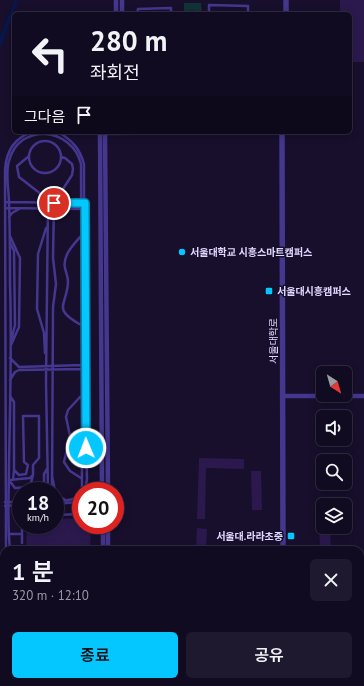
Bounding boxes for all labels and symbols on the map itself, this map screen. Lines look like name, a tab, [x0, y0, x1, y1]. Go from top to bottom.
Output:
pin	[37, 186, 71, 220]
place label: 서울대학교 시흥스마트캠퍼스	[190, 246, 312, 259]
marker: 서울대학교 시흥스마트캠퍼스	[177, 247, 187, 257]
place label: 서울대시흥캠퍼스	[277, 285, 351, 298]
marker: 서울대시흥캠퍼스	[264, 286, 274, 296]
street label: 서울대학로	[267, 318, 280, 364]
north arrow	[316, 366, 352, 402]
position arrow	[65, 427, 107, 469]
speed limit sign: 20	[72, 482, 124, 534]
place label: 서울대.라라초중	[216, 530, 283, 543]
marker: 서울대.라라초중	[286, 531, 296, 541]

